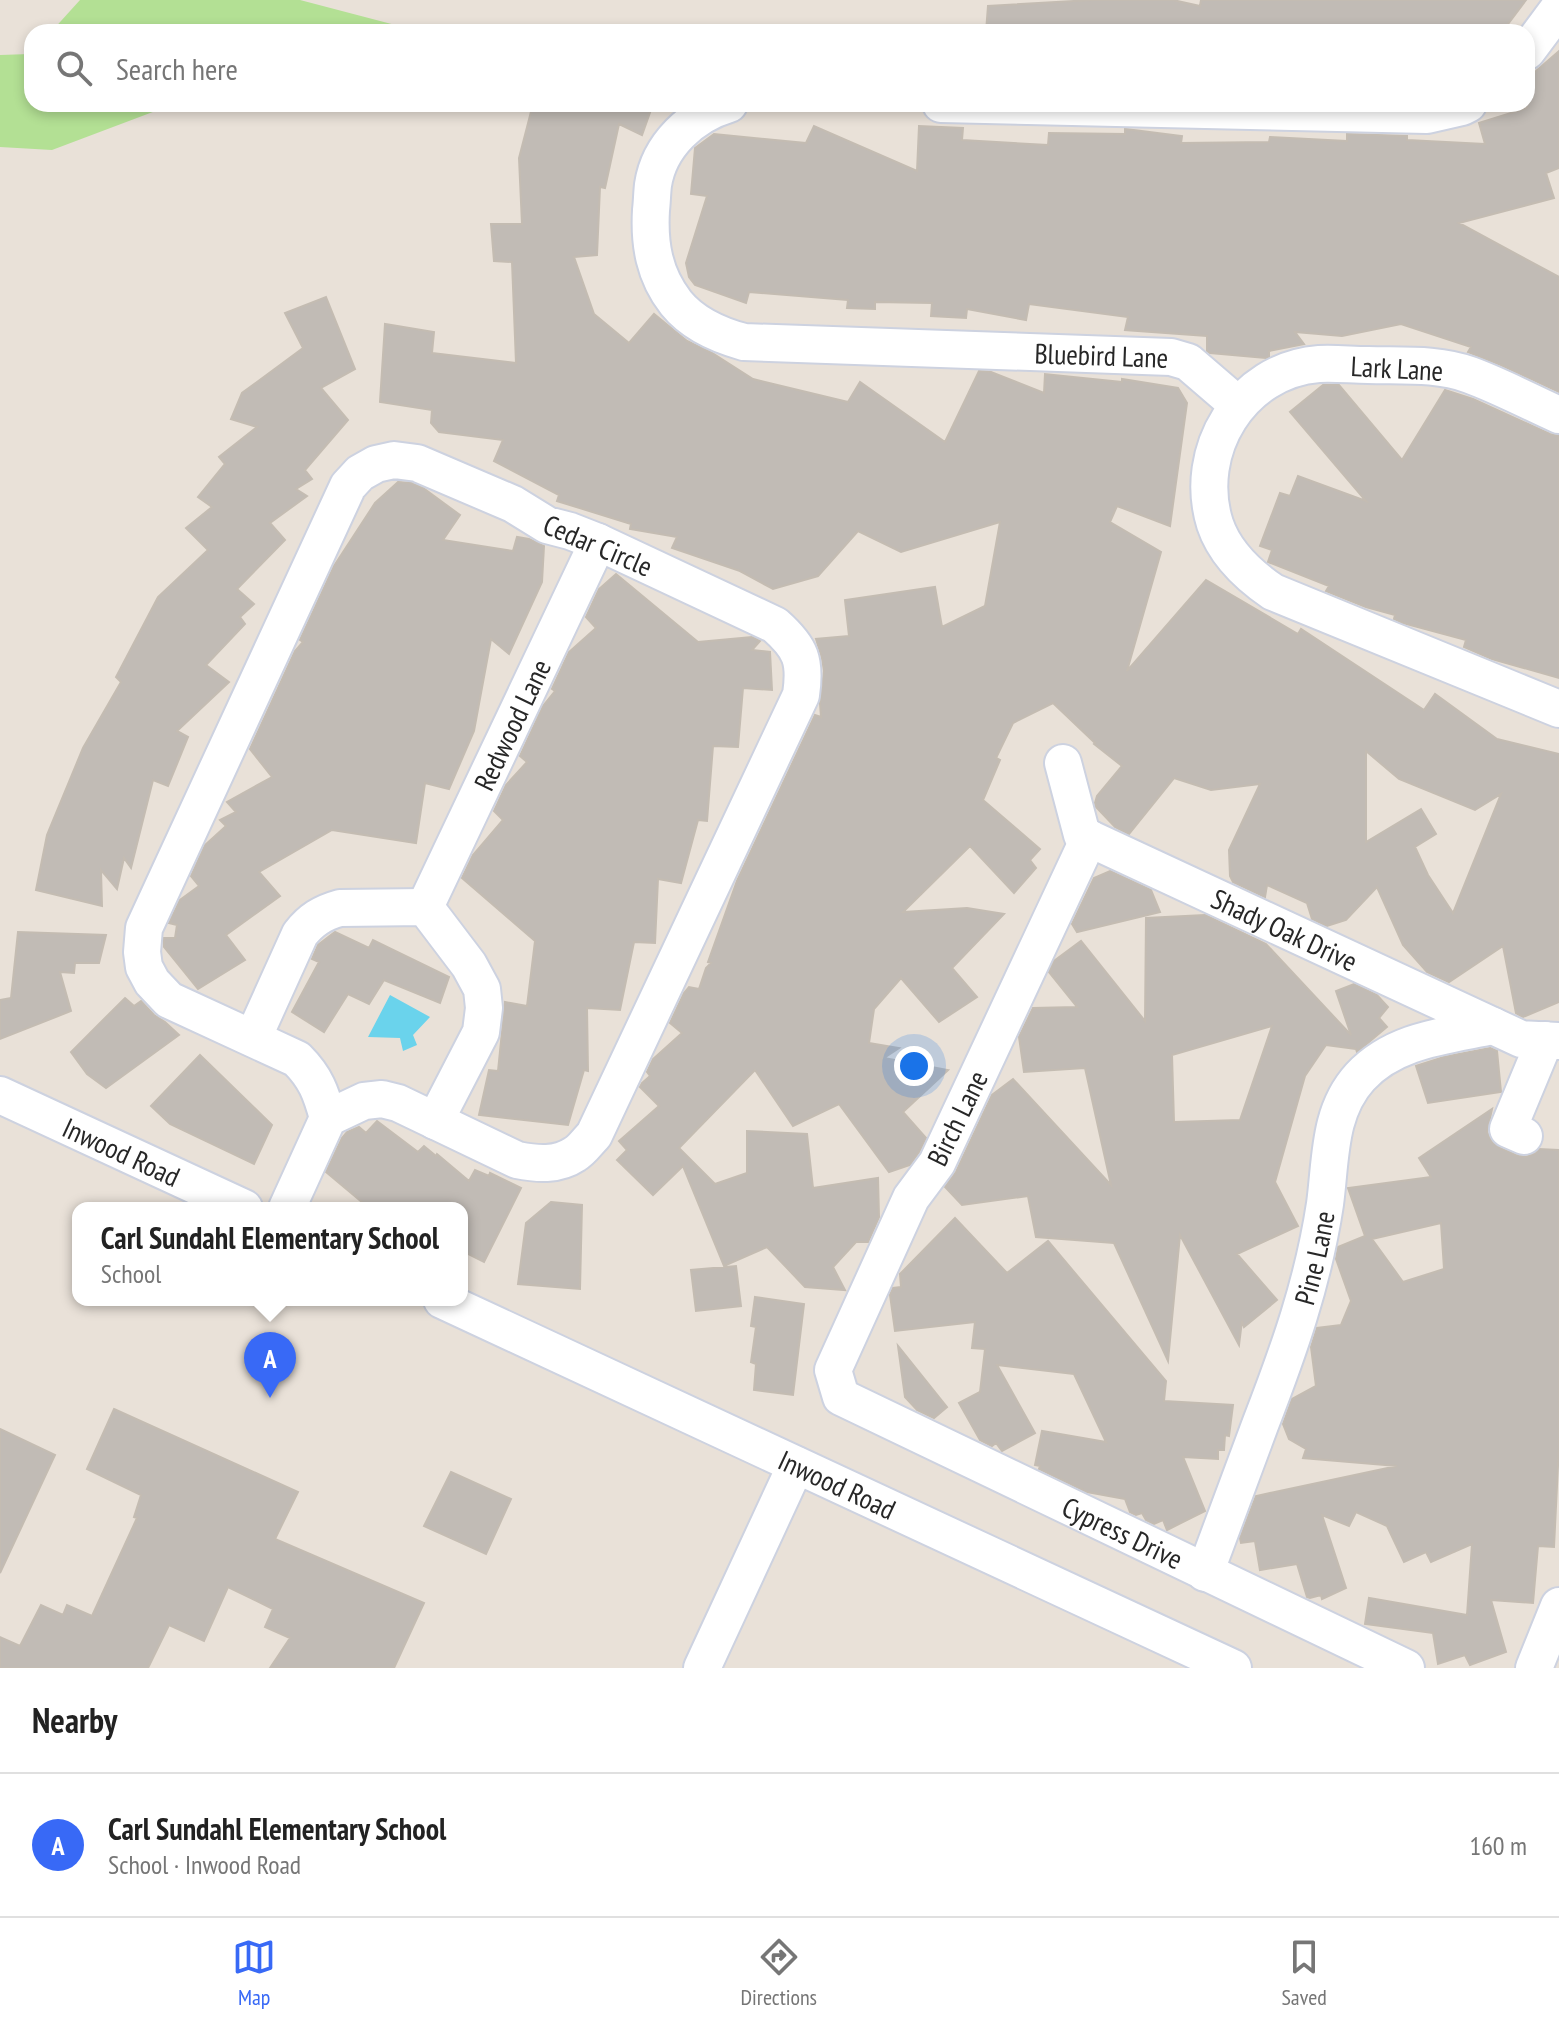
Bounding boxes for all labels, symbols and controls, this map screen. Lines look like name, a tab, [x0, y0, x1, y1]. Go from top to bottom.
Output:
search box	[24, 24, 1535, 112]
icon: search	[52, 46, 96, 90]
text: Search here	[116, 49, 238, 88]
street label: Bluebird Lane	[1034, 334, 1169, 375]
street label: Lark Lane	[1350, 347, 1444, 389]
street label: Cedar Circle	[538, 505, 658, 585]
street label: Redwood Lane	[465, 653, 558, 796]
street label: Shady Oak Drive	[1206, 879, 1364, 979]
your location	[894, 1046, 934, 1086]
street label: Birch Lane	[918, 1064, 996, 1172]
street label: Inwood Road	[57, 1108, 186, 1194]
popup	[72, 1202, 468, 1306]
street label: Pine Lane	[1285, 1208, 1342, 1309]
text: Carl Sundahl Elementary School	[101, 1218, 439, 1257]
text: School	[101, 1257, 161, 1290]
pin: A	[244, 1332, 296, 1398]
street label: Inwood Road	[773, 1441, 902, 1527]
street label: Cypress Drive	[1056, 1487, 1189, 1577]
text: Nearby	[32, 1698, 117, 1742]
text: Carl Sundahl Elementary School	[108, 1809, 446, 1848]
text: A	[51, 1829, 65, 1862]
text: 160 m	[1469, 1829, 1527, 1862]
text: School · Inwood Road	[108, 1848, 301, 1881]
tab: Map	[232, 1935, 276, 2011]
tab: Directions	[741, 1935, 817, 2011]
tab: Saved	[1281, 1935, 1327, 2011]

